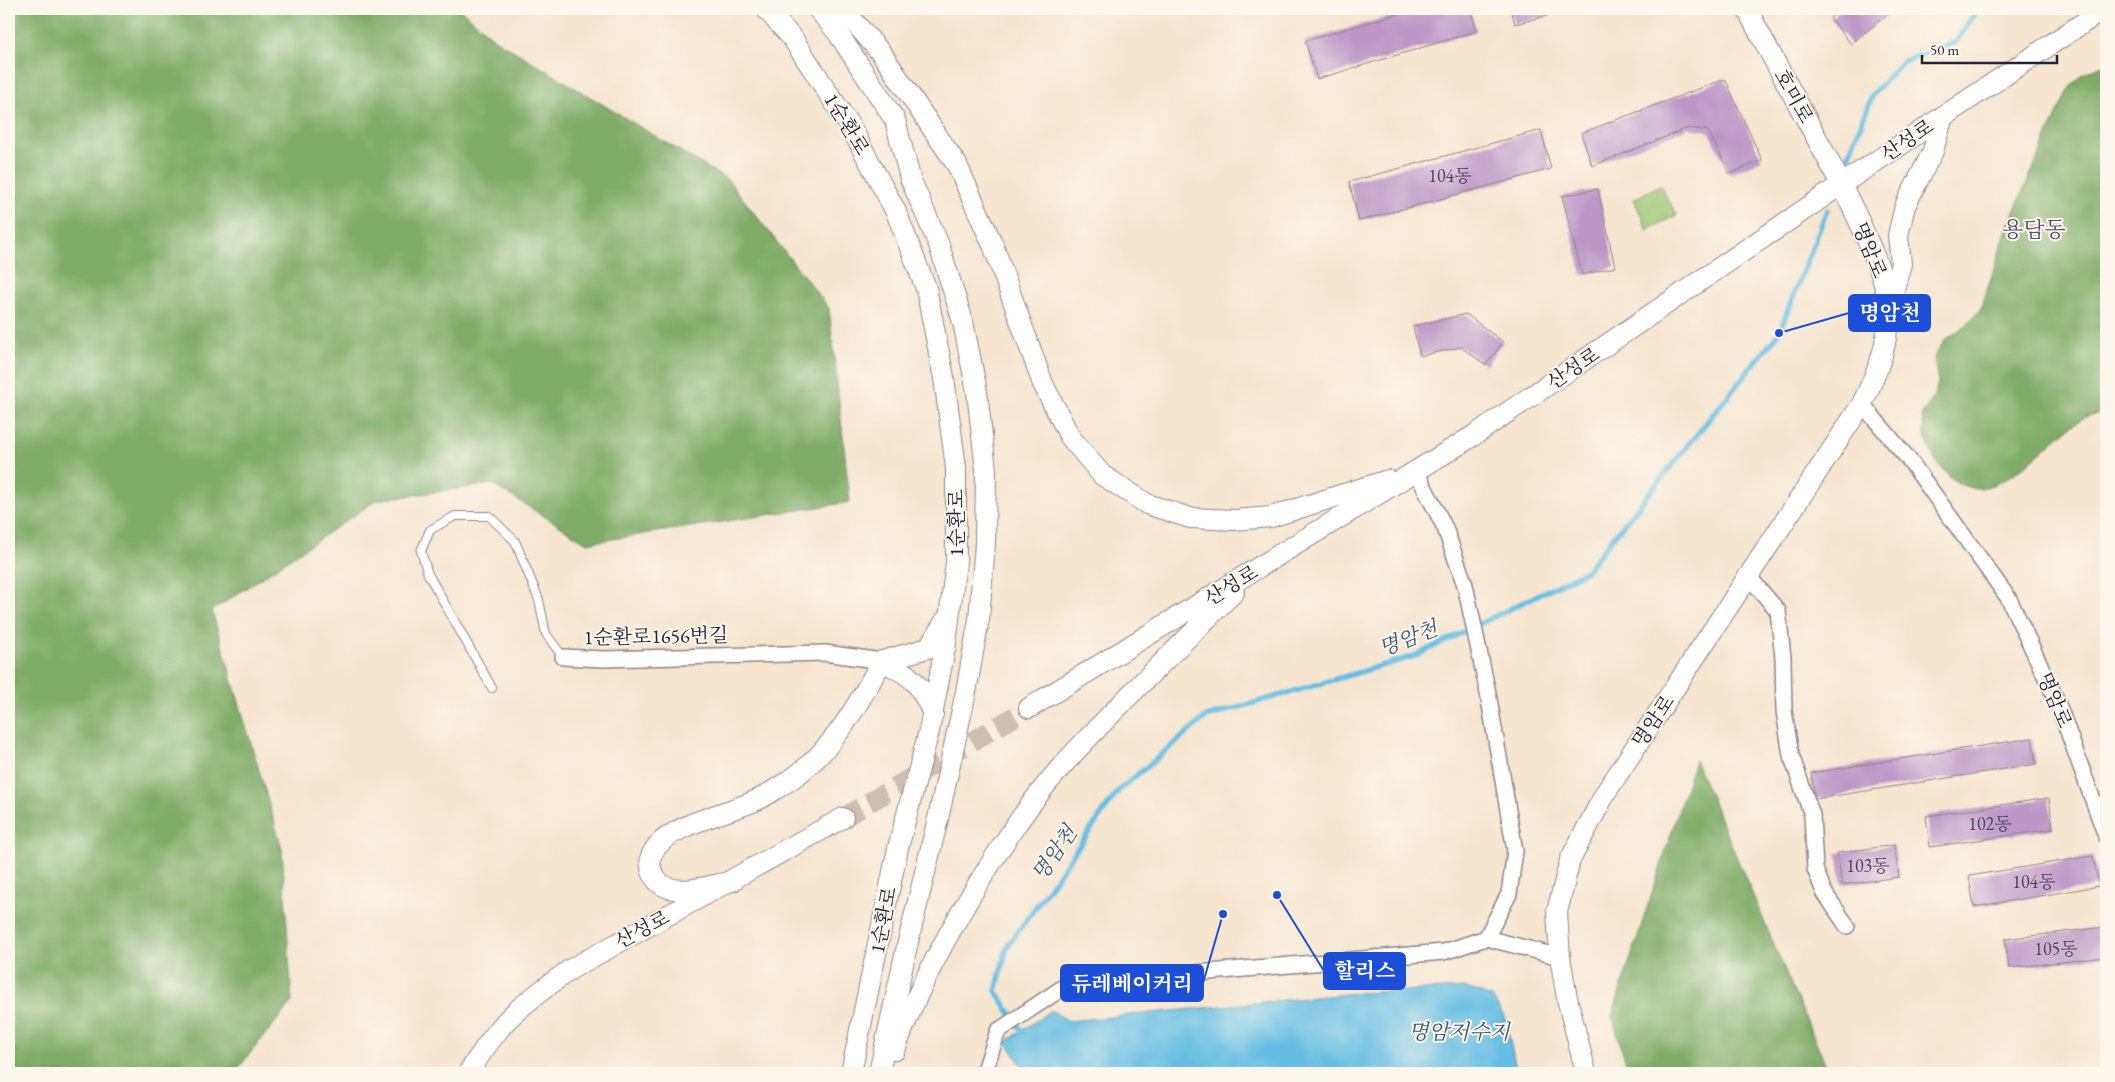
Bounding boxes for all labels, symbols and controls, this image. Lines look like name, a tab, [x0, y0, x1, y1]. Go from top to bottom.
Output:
scale bar	[1922, 32, 2058, 64]
text: 50 m	[1930, 40, 1959, 59]
street label: 호미로	[1769, 64, 1819, 128]
street label: 1순환로	[818, 88, 876, 160]
street label: 산성로	[1876, 113, 1938, 167]
house number: 104동	[1428, 164, 1472, 187]
district label: 용담동	[2002, 215, 2066, 244]
street label: 명암로	[1847, 218, 1893, 282]
callout: 명암천	[1849, 295, 1930, 331]
text: 명암천	[1860, 299, 1920, 326]
street label: 산성로	[1542, 341, 1604, 395]
street label: 1순환로	[943, 489, 969, 557]
street label: 산성로	[1199, 559, 1263, 611]
water label: 명암천	[1375, 614, 1443, 662]
street label: 1순환로1656번길	[583, 622, 729, 650]
street label: 명암로	[2032, 668, 2078, 732]
street label: 명암로	[1626, 690, 1680, 752]
house number: 102동	[1968, 812, 2012, 835]
water label: 명암천	[1025, 819, 1083, 886]
house number: 103동	[1846, 854, 1890, 877]
house number: 104동	[2012, 870, 2056, 893]
street label: 1순환로	[864, 884, 902, 956]
street label: 산성로	[610, 904, 674, 954]
house number: 105동	[2034, 937, 2078, 960]
callout: 할리스	[1324, 953, 1405, 989]
text: 할리스	[1335, 957, 1395, 984]
callout: 듀레베이커리	[1061, 965, 1203, 1001]
text: 듀레베이커리	[1071, 970, 1193, 997]
water label: 명암저수지	[1408, 1018, 1511, 1045]

